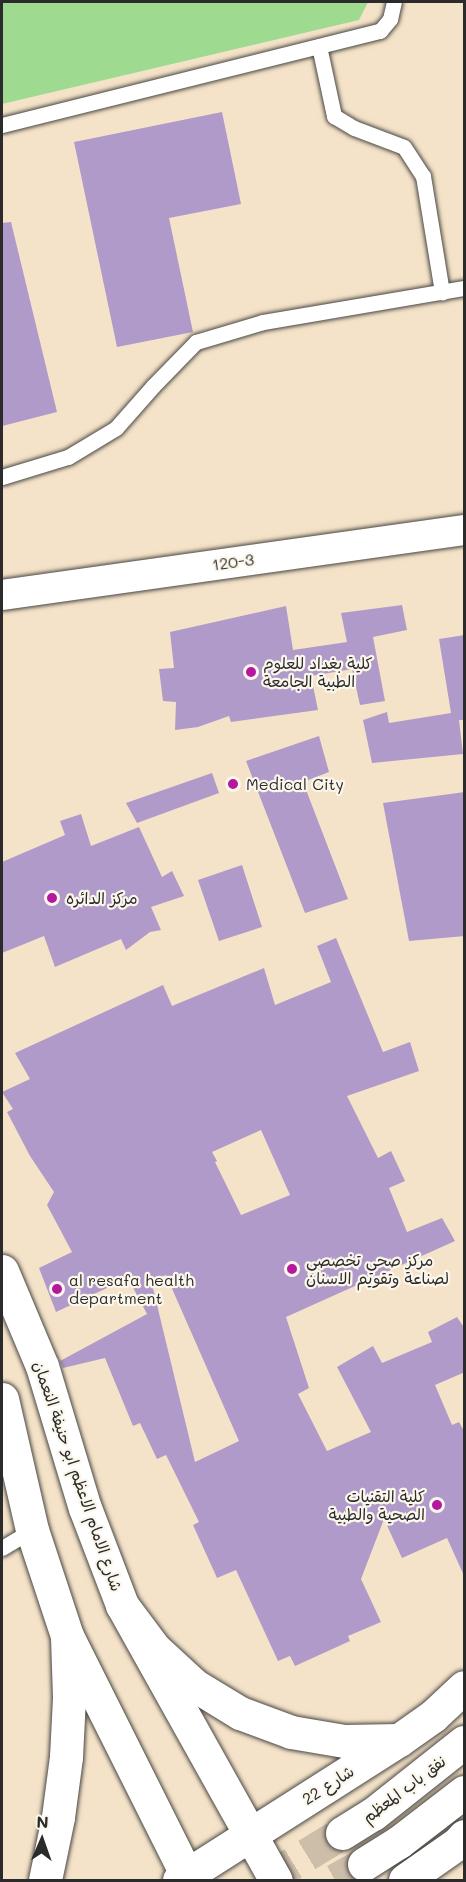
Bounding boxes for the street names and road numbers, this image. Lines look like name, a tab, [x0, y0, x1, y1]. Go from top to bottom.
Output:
street label: 120-3	[211, 550, 255, 574]
street label: شارع الامام الاعظم ابو حنيفة النعمان	[30, 1358, 126, 1594]
street label: نفق باب المعظم	[358, 1751, 450, 1827]
street label: شارع 22	[299, 1761, 357, 1809]

